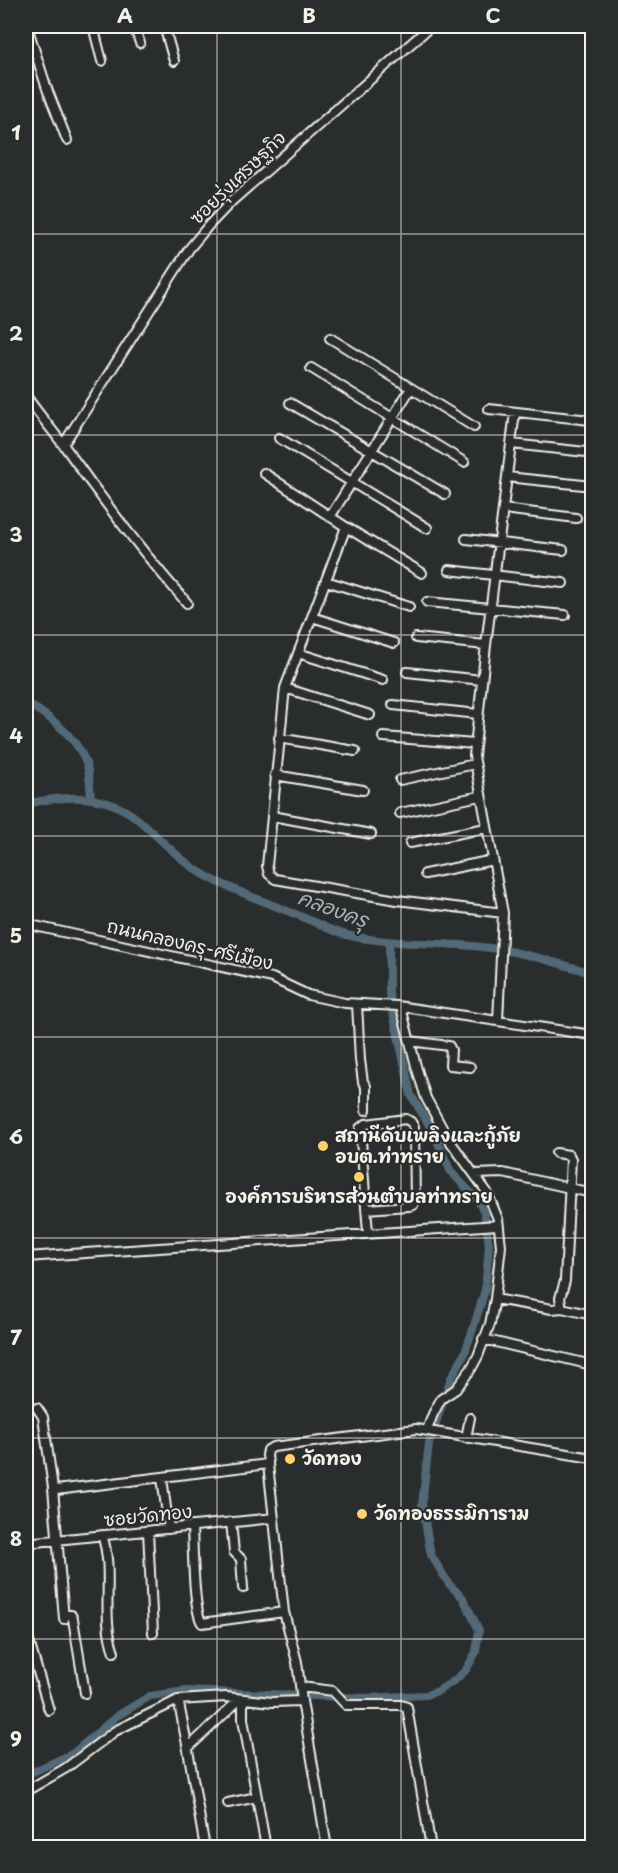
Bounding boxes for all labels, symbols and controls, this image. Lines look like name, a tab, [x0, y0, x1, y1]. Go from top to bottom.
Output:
text: A	[117, 0, 133, 30]
text: B	[302, 0, 316, 30]
text: C	[485, 0, 501, 30]
text: 1	[11, 117, 21, 147]
street label: ซอยรุ่งเศรษฐกิจ	[183, 124, 292, 231]
text: 2	[9, 318, 23, 348]
text: 3	[9, 519, 23, 549]
text: 4	[9, 720, 23, 750]
water label: คลองครุ	[294, 882, 375, 936]
street label: ถนนคลองครุ-ศรีเมือง	[104, 911, 276, 978]
text: 5	[10, 920, 22, 950]
text: 6	[9, 1121, 23, 1151]
place label: สถานีดับเพลิงและกู้ภัย อบต.ท่าทราย	[335, 1121, 521, 1169]
marker: สถานีดับเพลิงและกู้ภัย อบต.ท่าทราย	[316, 1139, 330, 1153]
marker: องค์การบริหารส่วนตำบลท่าทราย	[352, 1170, 366, 1184]
place label: องค์การบริหารส่วนตำบลท่าทราย	[225, 1182, 493, 1209]
text: 7	[10, 1322, 22, 1352]
place label: วัดทอง	[302, 1444, 362, 1471]
marker: วัดทอง	[283, 1452, 297, 1466]
street label: ซอยวัดทอง	[102, 1496, 193, 1533]
place label: วัดทองธรรมิการาม	[374, 1499, 529, 1526]
marker: วัดทองธรรมิการาม	[355, 1507, 369, 1521]
text: 8	[10, 1523, 22, 1553]
text: 9	[10, 1723, 22, 1753]

